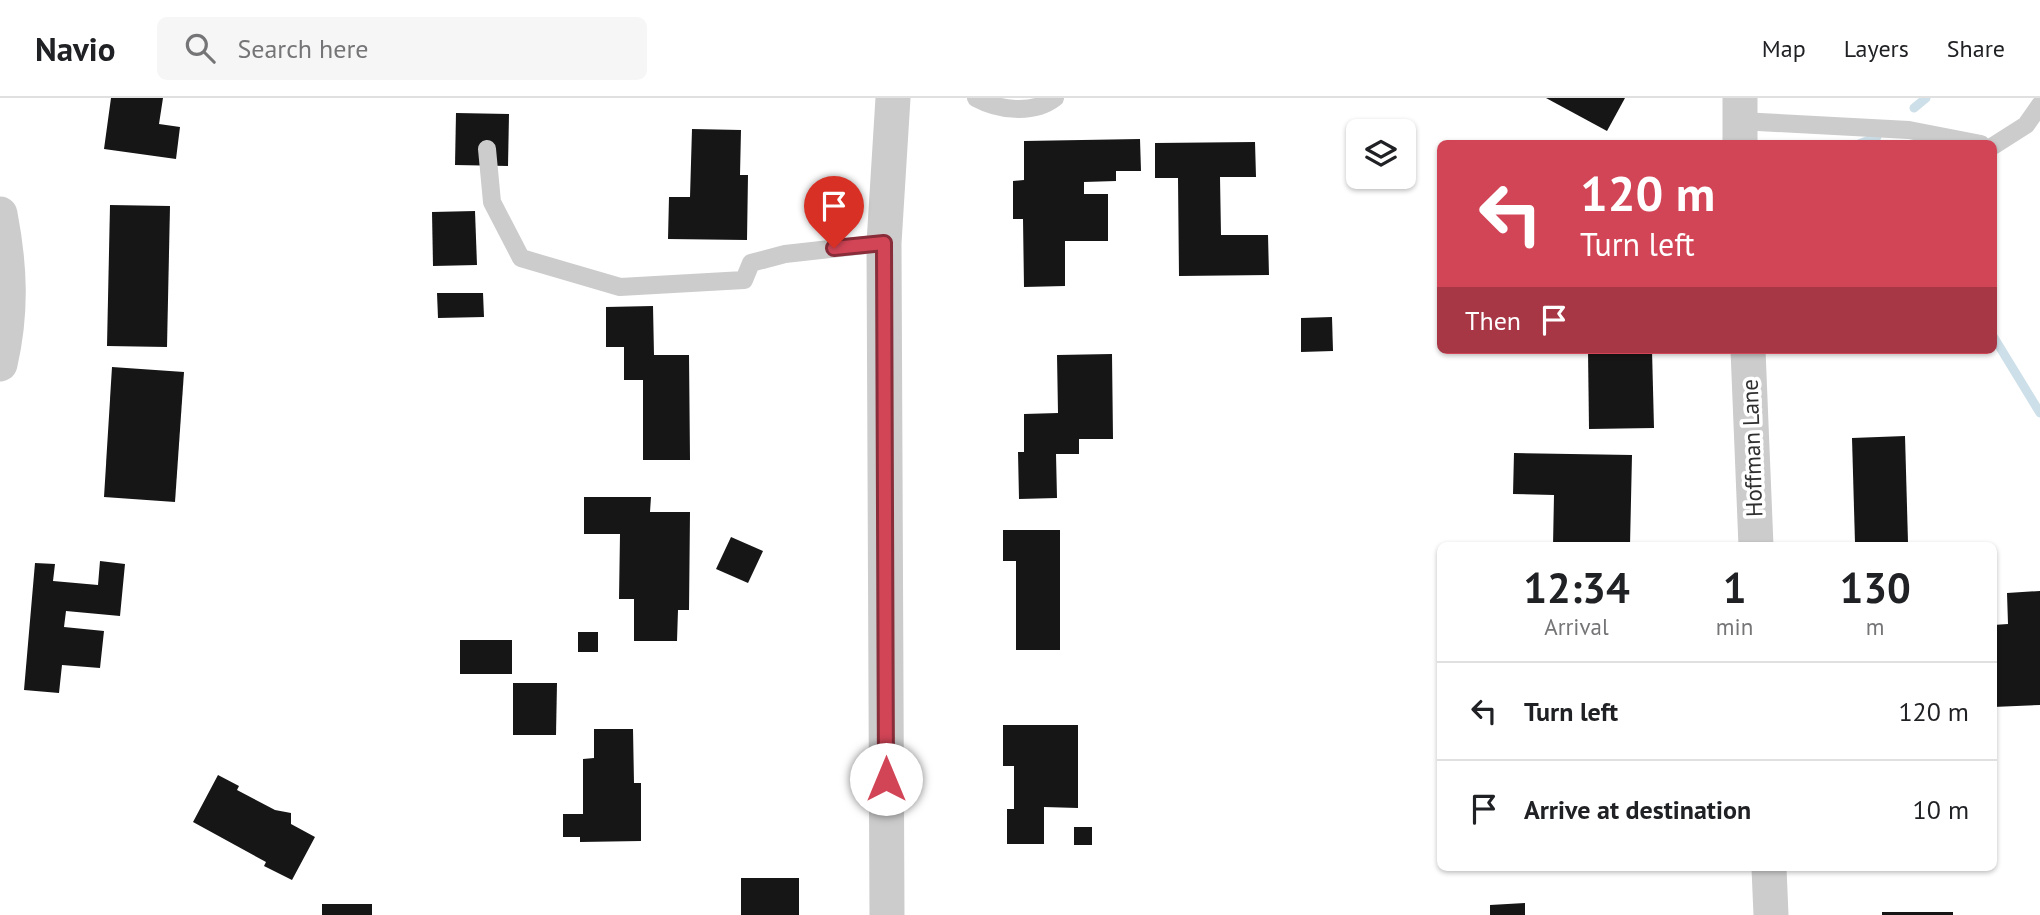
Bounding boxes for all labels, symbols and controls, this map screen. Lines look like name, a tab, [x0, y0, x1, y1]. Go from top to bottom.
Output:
search box	[157, 17, 647, 80]
text: Navio	[35, 27, 115, 70]
icon: search	[181, 29, 219, 67]
text: Search here	[237, 32, 369, 65]
text: Map	[1762, 33, 1806, 64]
text: Layers	[1844, 33, 1909, 64]
text: Share	[1947, 33, 2005, 64]
map controls	[1346, 119, 1416, 189]
button: layers	[1346, 119, 1416, 189]
text: 120 m	[1580, 161, 1715, 225]
icon: left	[1465, 168, 1556, 259]
pin	[804, 176, 864, 248]
icon: arrive	[815, 187, 853, 225]
text: Turn left	[1580, 223, 1695, 265]
icon: arrive	[1535, 301, 1573, 339]
text: Then	[1465, 304, 1521, 337]
street label: Hoffman Lane	[1735, 379, 1768, 518]
text: 12:34	[1523, 560, 1630, 615]
text: 1	[1723, 560, 1746, 615]
text: 130	[1839, 560, 1911, 615]
text: Arrival	[1544, 612, 1609, 641]
text: min	[1716, 612, 1753, 641]
text: m	[1866, 612, 1884, 641]
icon: left	[1465, 692, 1503, 730]
text: Turn left	[1524, 695, 1618, 728]
text: 120 m	[1898, 695, 1969, 728]
position arrow	[849, 742, 923, 816]
icon: arrive	[1465, 790, 1503, 828]
text: Arrive at destination	[1524, 793, 1751, 826]
text: 10 m	[1913, 793, 1969, 826]

